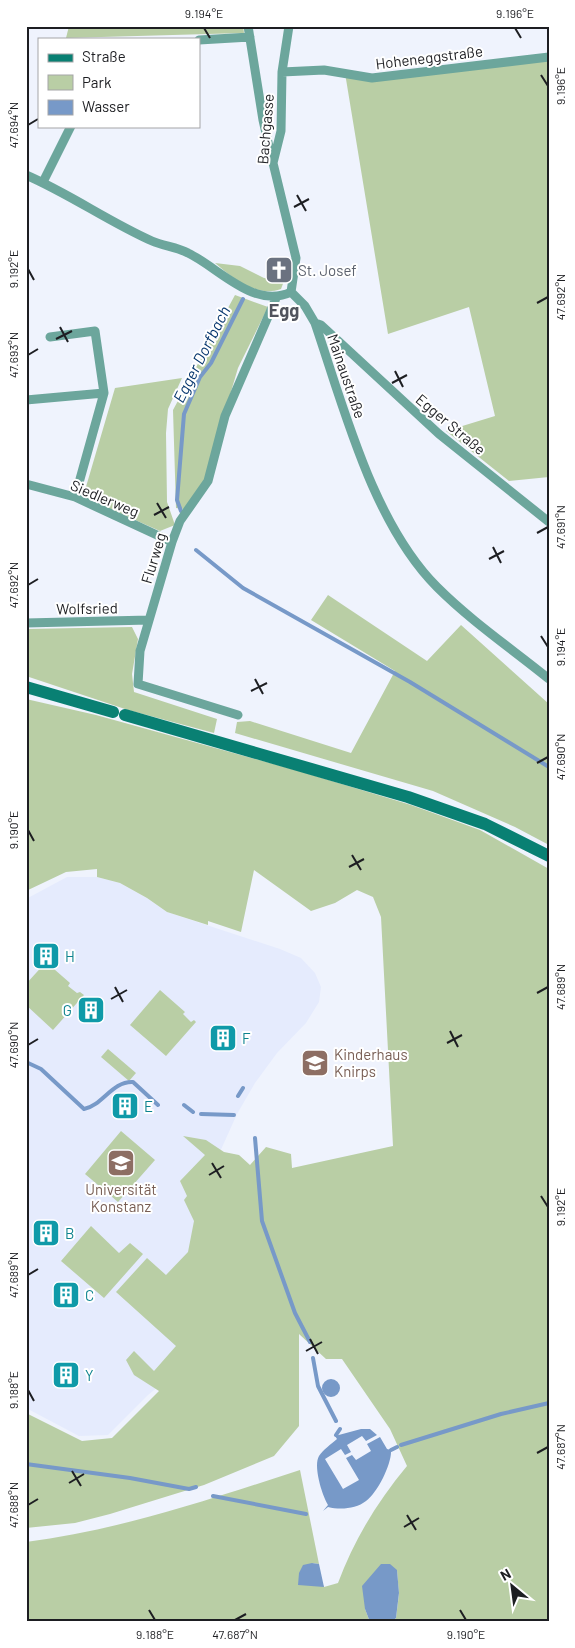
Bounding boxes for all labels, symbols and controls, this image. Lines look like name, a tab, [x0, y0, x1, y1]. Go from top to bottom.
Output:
text: 9.194°E	[185, 6, 223, 20]
text: 9.196°E	[496, 6, 534, 20]
legend	[38, 38, 200, 128]
street label: Hoheneggstraße	[374, 41, 484, 73]
text: Straße	[82, 47, 126, 65]
text: 9.196°E	[553, 67, 567, 105]
text: Park	[82, 73, 112, 91]
street label: Bachgasse	[253, 93, 277, 165]
text: Wasser	[82, 97, 130, 115]
text: 47.694°N	[6, 102, 20, 148]
text: 9.192°E	[6, 250, 20, 288]
church icon: St. Josef	[264, 255, 294, 285]
place label: St. Josef	[298, 261, 357, 279]
text: 47.692°N	[553, 274, 567, 320]
district label: Egg	[269, 299, 299, 321]
water label: Egger Dorfbach	[169, 303, 233, 405]
street label: Mainaustraße	[324, 331, 370, 421]
text: 47.693°N	[6, 332, 20, 378]
street label: Egger Straße	[413, 390, 489, 458]
street label: Siedlerweg	[68, 476, 142, 520]
text: 47.691°N	[553, 505, 567, 549]
street label: Flurweg	[137, 530, 169, 586]
text: 47.692°N	[6, 562, 20, 608]
street label: Wolfsried	[56, 598, 118, 618]
text: 9.194°E	[553, 628, 567, 666]
text: 47.690°N	[553, 734, 567, 780]
text: 9.190°E	[6, 811, 20, 849]
building icon: H	[31, 941, 61, 971]
place label: H	[65, 947, 75, 965]
text: 47.689°N	[553, 964, 567, 1010]
building icon: G	[76, 995, 106, 1025]
place label: G	[63, 1001, 72, 1019]
text: 47.690°N	[6, 1022, 20, 1068]
building icon: F	[208, 1023, 238, 1053]
place label: F	[242, 1029, 251, 1047]
place label: Kinderhaus Knirps	[334, 1045, 408, 1080]
school or university icon: Kinderhaus Knirps	[300, 1048, 330, 1078]
building icon: E	[110, 1091, 140, 1121]
place label: E	[144, 1097, 153, 1115]
school or university icon: Universität Konstanz	[106, 1148, 136, 1178]
place label: Universität Konstanz	[85, 1180, 157, 1215]
text: 9.192°E	[553, 1188, 567, 1226]
building icon: B	[31, 1218, 61, 1248]
place label: B	[65, 1224, 74, 1242]
text: 47.689°N	[6, 1252, 20, 1298]
building icon: C	[51, 1280, 81, 1310]
place label: C	[85, 1286, 94, 1304]
building icon: Y	[51, 1360, 81, 1390]
place label: Y	[85, 1366, 94, 1384]
text: 9.188°E	[6, 1371, 20, 1409]
text: 47.687°N	[553, 1424, 567, 1470]
text: 47.688°N	[6, 1482, 20, 1528]
north arrow	[488, 1560, 538, 1610]
text: N	[497, 1565, 514, 1584]
text: 9.188°E	[136, 1627, 174, 1641]
text: 47.687°N	[212, 1627, 258, 1641]
text: 9.190°E	[447, 1627, 485, 1641]

